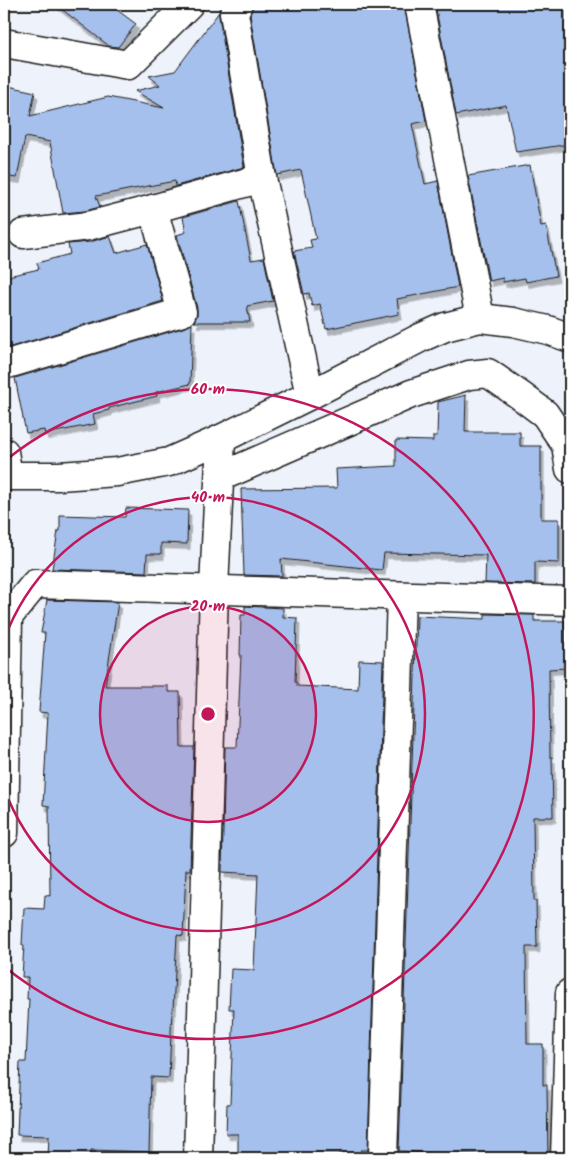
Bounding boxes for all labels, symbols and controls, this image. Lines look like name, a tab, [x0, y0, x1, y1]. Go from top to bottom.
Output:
text: 60 m	[191, 378, 225, 402]
text: 40 m	[191, 486, 225, 510]
text: 20 m	[191, 595, 225, 619]
centre of rings	[199, 705, 217, 723]

